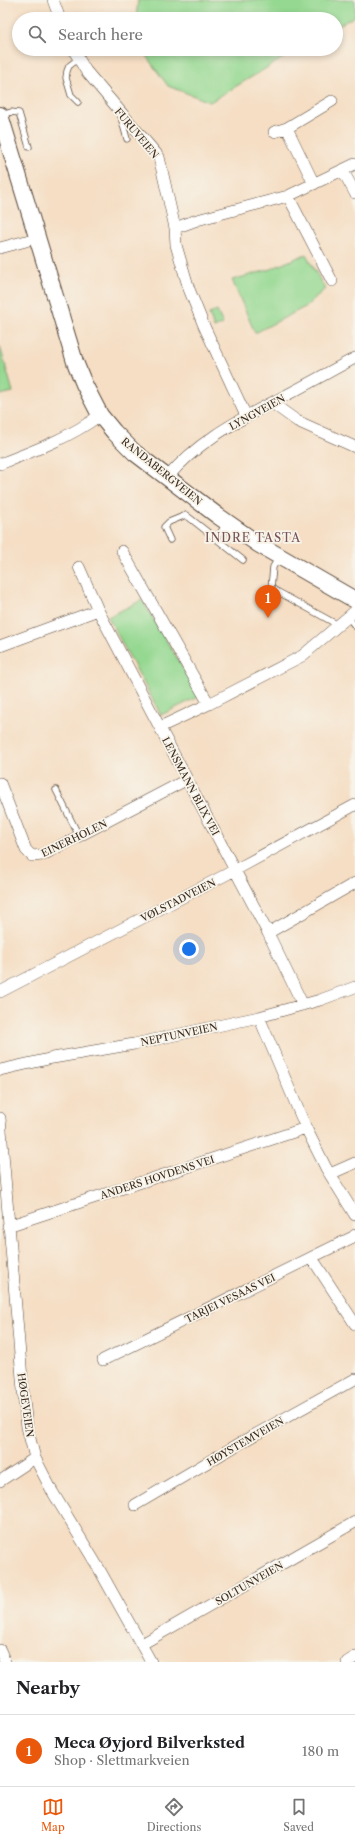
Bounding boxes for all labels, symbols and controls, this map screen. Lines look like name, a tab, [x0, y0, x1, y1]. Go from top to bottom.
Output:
search box	[12, 12, 343, 56]
icon: search	[26, 23, 48, 45]
text: Search here	[58, 25, 143, 44]
street label: FURUVEIEN	[112, 105, 162, 161]
street label: LYNGVEIEN	[227, 392, 287, 433]
street label: RANDABERGVEIEN	[119, 435, 205, 508]
district label: INDRE TASTA	[205, 530, 301, 545]
pin: 1	[255, 585, 281, 618]
street label: LENSMANN BLIX VEI	[159, 735, 222, 838]
street label: EINERHOLEN	[39, 817, 109, 860]
street label: VØLSTADVEIEN	[138, 876, 218, 925]
your location	[179, 939, 199, 959]
street label: NEPTUNVEIEN	[139, 1020, 219, 1049]
street label: ANDERS HOVDENS VEI	[97, 1153, 216, 1202]
street label: TARJEI VESAAS VEI	[183, 1271, 278, 1326]
street label: HØGEVEIEN	[15, 1372, 36, 1438]
street label: HØYSTEMVEIEN	[204, 1414, 286, 1469]
street label: SOLTUNVEIEN	[213, 1559, 286, 1608]
text: Nearby	[16, 1678, 80, 1698]
text: Meca Øyjord Bilverksted	[54, 1733, 245, 1752]
text: 1	[26, 1743, 32, 1759]
text: 180 m	[302, 1743, 339, 1759]
text: Shop · Slettmarkveien	[54, 1752, 190, 1768]
tab: Map	[41, 1796, 65, 1834]
tab: Directions	[147, 1796, 201, 1834]
tab: Saved	[283, 1796, 314, 1834]

